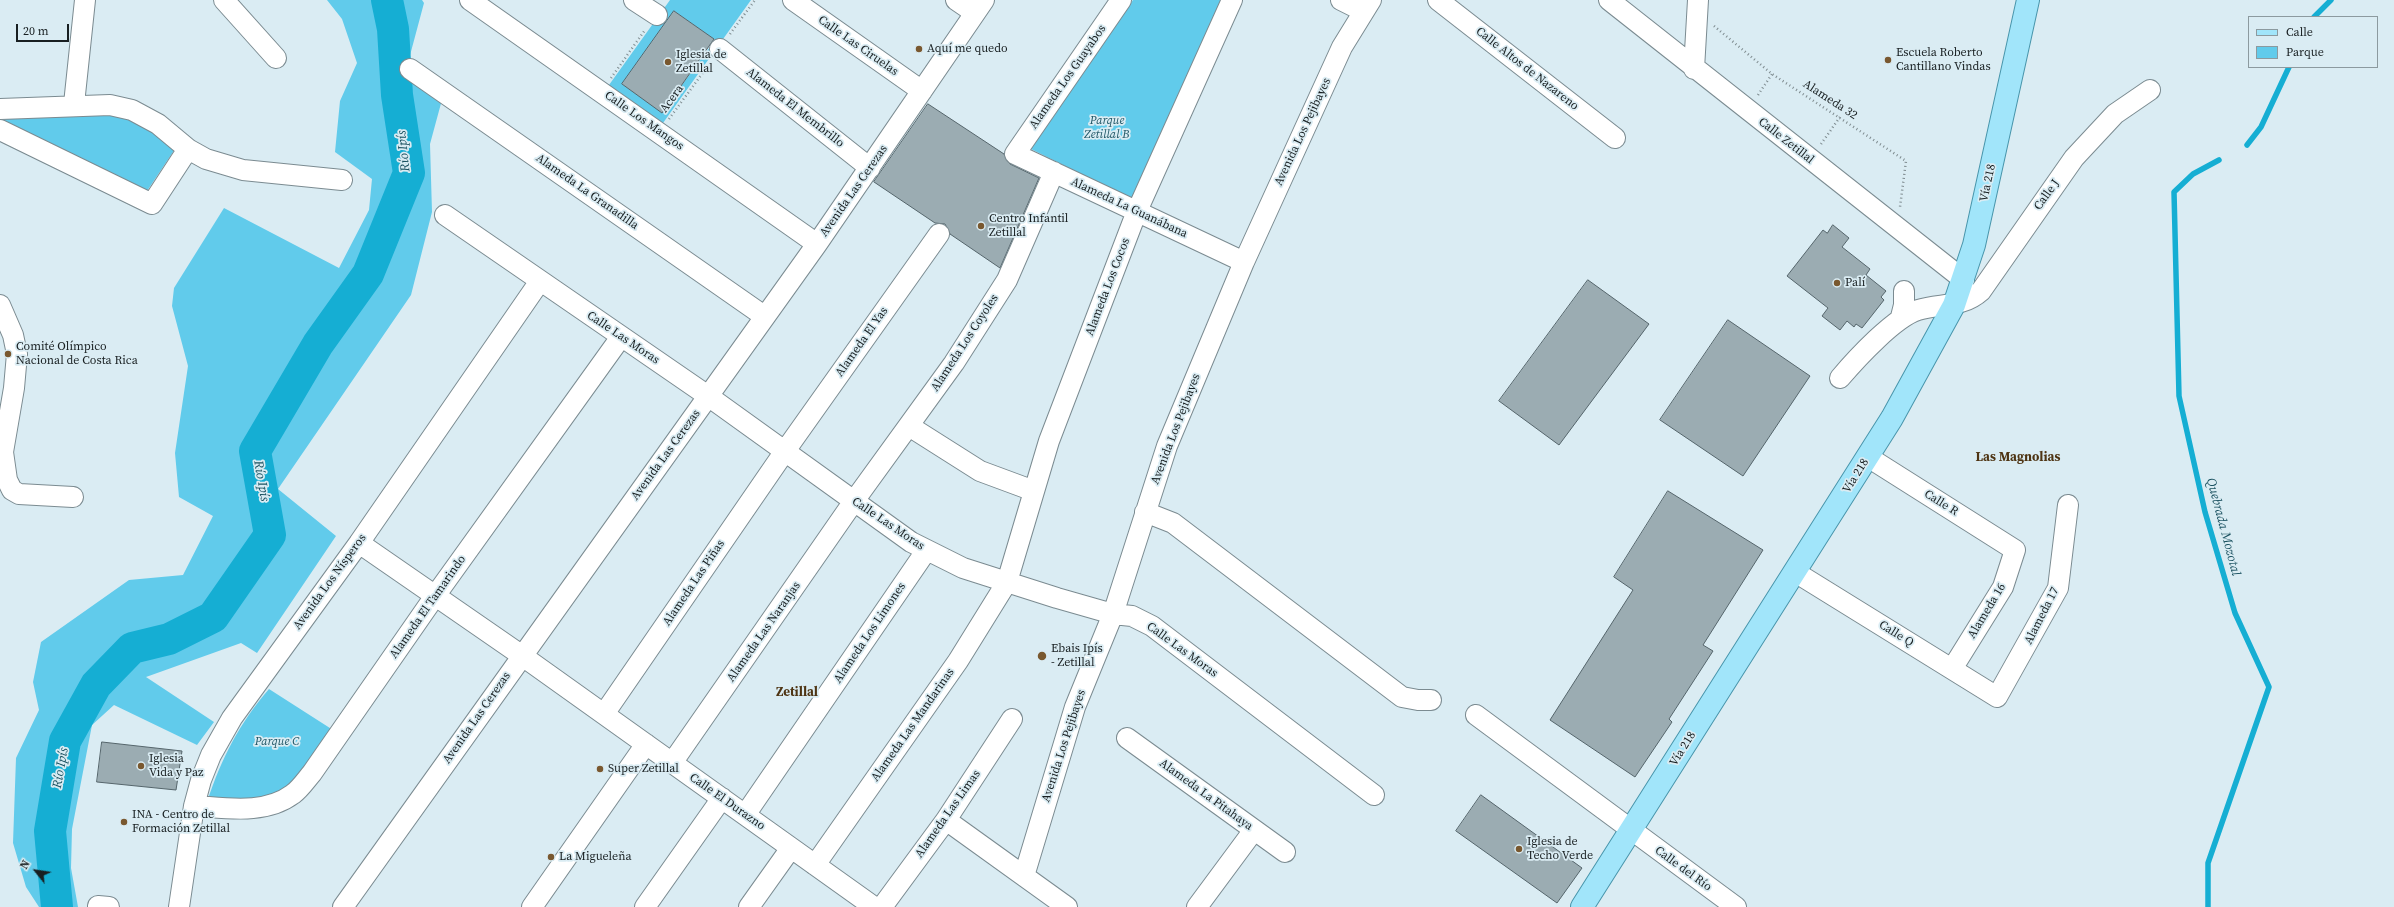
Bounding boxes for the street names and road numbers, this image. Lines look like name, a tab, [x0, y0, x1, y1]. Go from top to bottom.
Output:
street label: Calle Las Ciruelas	[815, 13, 901, 79]
street label: Alameda Los Guayabos	[1027, 22, 1109, 132]
street label: Calle Altos de Nazareno	[1473, 24, 1581, 114]
street label: Alameda El Membrillo	[743, 65, 847, 151]
street label: Avenida Los Pejibayes	[1272, 76, 1334, 188]
street label: Alameda 32	[1800, 77, 1860, 123]
street label: Acera	[657, 82, 687, 116]
street label: Calle Los Mangos	[602, 88, 686, 154]
street label: Calle Zetillal	[1755, 115, 1817, 167]
street label: Avenida Las Cerezas	[817, 142, 891, 240]
street label: Alameda La Granadilla	[533, 151, 641, 233]
street label: Vía 218	[1977, 163, 1999, 203]
street label: Alameda La Guanábana	[1068, 175, 1190, 241]
street label: Calle J	[2031, 177, 2063, 213]
street label: Alameda Los Cocos	[1083, 236, 1133, 338]
street label: Alameda Los Coyoles	[928, 292, 1002, 394]
street label: Alameda El Yas	[833, 304, 891, 380]
street label: Calle Las Moras	[584, 308, 662, 368]
street label: Avenida Los Pejibayes	[1148, 372, 1204, 486]
street label: Avenida Las Cerezas	[628, 407, 704, 503]
street label: Vía 218	[1840, 456, 1872, 496]
street label: Calle R	[1921, 487, 1961, 519]
street label: Calle Las Moras	[849, 494, 927, 554]
street label: Avenida Los Nísperos	[290, 531, 370, 633]
street label: Alameda Las Piñas	[660, 537, 728, 629]
street label: Alameda El Tamarindo	[387, 553, 469, 661]
street label: Alameda Las Naranjas	[724, 579, 804, 685]
street label: Alameda Los Limones	[831, 580, 909, 686]
street label: Alameda 16	[1965, 581, 2009, 641]
street label: Alameda 17	[2022, 585, 2062, 647]
street label: Calle Q	[1876, 618, 1916, 650]
street label: Calle Las Moras	[1144, 619, 1220, 681]
street label: Alameda Las Mandarinas	[868, 666, 958, 784]
street label: Avenida Las Cerezas	[440, 669, 514, 767]
street label: Avenida Los Pejibayes	[1039, 688, 1089, 804]
street label: Vía 218	[1667, 729, 1699, 769]
street label: Alameda La Pitahaya	[1156, 756, 1256, 834]
street label: Alameda Las Limas	[912, 767, 984, 861]
street label: Calle El Durazno	[686, 771, 768, 833]
street label: Calle del Río	[1652, 844, 1714, 894]

